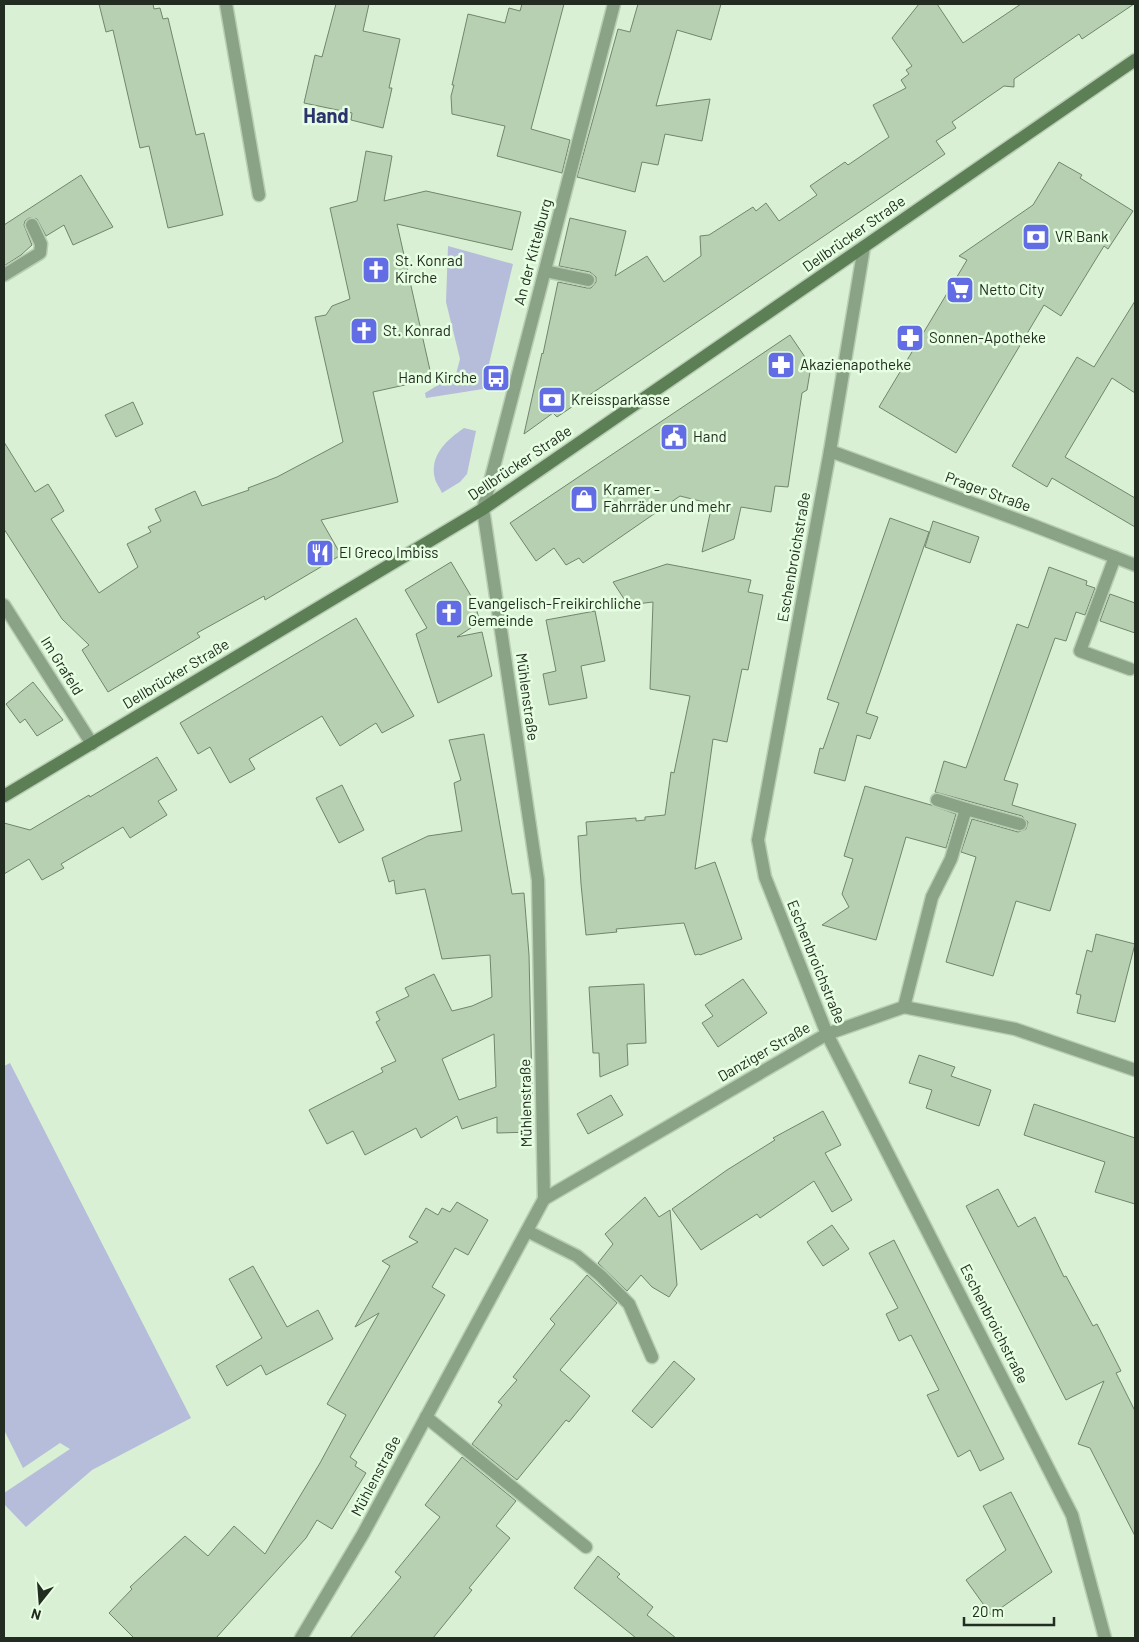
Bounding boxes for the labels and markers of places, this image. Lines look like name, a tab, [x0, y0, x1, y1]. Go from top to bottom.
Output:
bank icon: VR Bank	[1021, 222, 1051, 252]
place label: VR Bank	[1055, 227, 1109, 245]
place label: St. Konrad Kirche	[395, 251, 463, 286]
church icon: St. Konrad Kirche	[361, 255, 391, 285]
supermarket icon: Netto City	[945, 275, 975, 305]
place label: Netto City	[979, 280, 1044, 298]
church icon: St. Konrad	[349, 316, 379, 346]
place label: St. Konrad	[383, 321, 451, 339]
pharmacy icon: Sonnen-Apotheke	[895, 323, 925, 353]
place label: Sonnen-Apotheke	[929, 328, 1046, 346]
pharmacy icon: Akazienapotheke	[766, 350, 796, 380]
place label: Akazienapotheke	[800, 355, 911, 373]
bus stop icon: Hand Kirche	[481, 363, 511, 393]
place label: Hand Kirche	[398, 368, 477, 386]
bank icon: Kreissparkasse	[537, 385, 567, 415]
place label: Kreissparkasse	[571, 390, 670, 408]
public building icon: Hand	[659, 422, 689, 452]
place label: Hand	[693, 427, 727, 445]
place label: Kramer - Fahrräder und mehr	[603, 480, 731, 515]
shop icon: Kramer - Fahrräder und mehr	[569, 484, 599, 514]
restaurant icon: El Greco Imbiss	[305, 538, 335, 568]
place label: El Greco Imbiss	[339, 543, 439, 561]
place label: Evangelisch-Freikirchliche Gemeinde	[468, 594, 641, 629]
church icon: Evangelisch-Freikirchliche Gemeinde	[434, 598, 464, 628]

